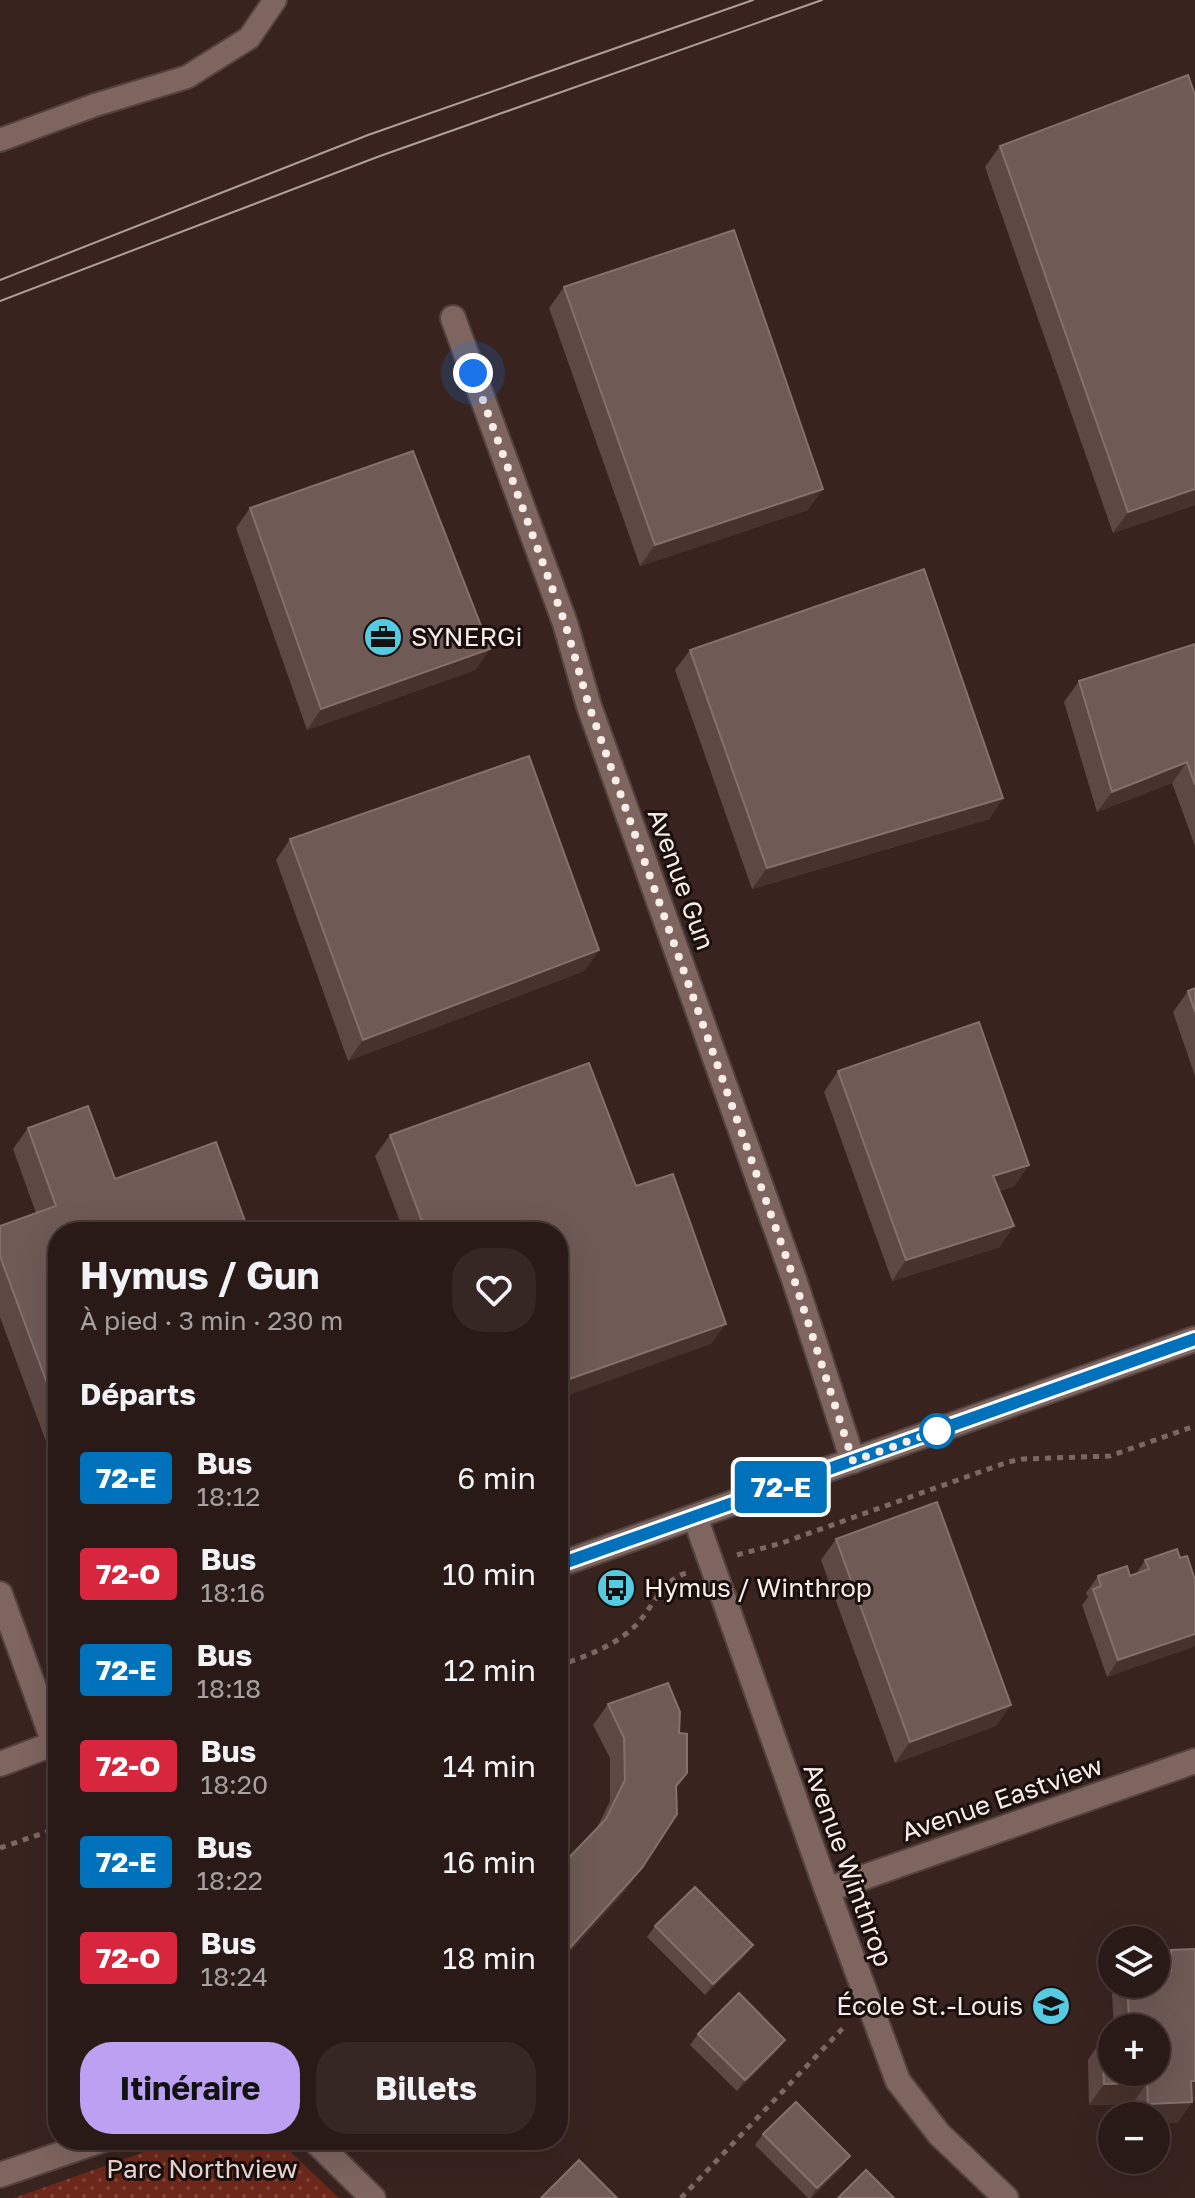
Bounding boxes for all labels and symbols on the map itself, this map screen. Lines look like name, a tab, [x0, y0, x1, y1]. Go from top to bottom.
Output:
your location	[453, 353, 493, 393]
office icon: SYNERGi	[362, 616, 404, 658]
place label: SYNERGi	[411, 621, 522, 652]
street label: Avenue Gun	[642, 804, 721, 954]
unlabelled marker	[920, 1414, 954, 1448]
line badge: 72-E	[725, 1461, 837, 1513]
bus stop icon: Hymus / Winthrop	[595, 1567, 637, 1609]
place label: Hymus / Winthrop	[644, 1572, 872, 1603]
street label: Avenue Eastview	[897, 1750, 1106, 1847]
street label: Avenue Winthrop	[797, 1759, 900, 1971]
school or university icon: École St.-Louis	[1030, 1985, 1072, 2027]
place label: École St.-Louis	[836, 1990, 1023, 2021]
park label: Parc Northview	[106, 2153, 298, 2184]

